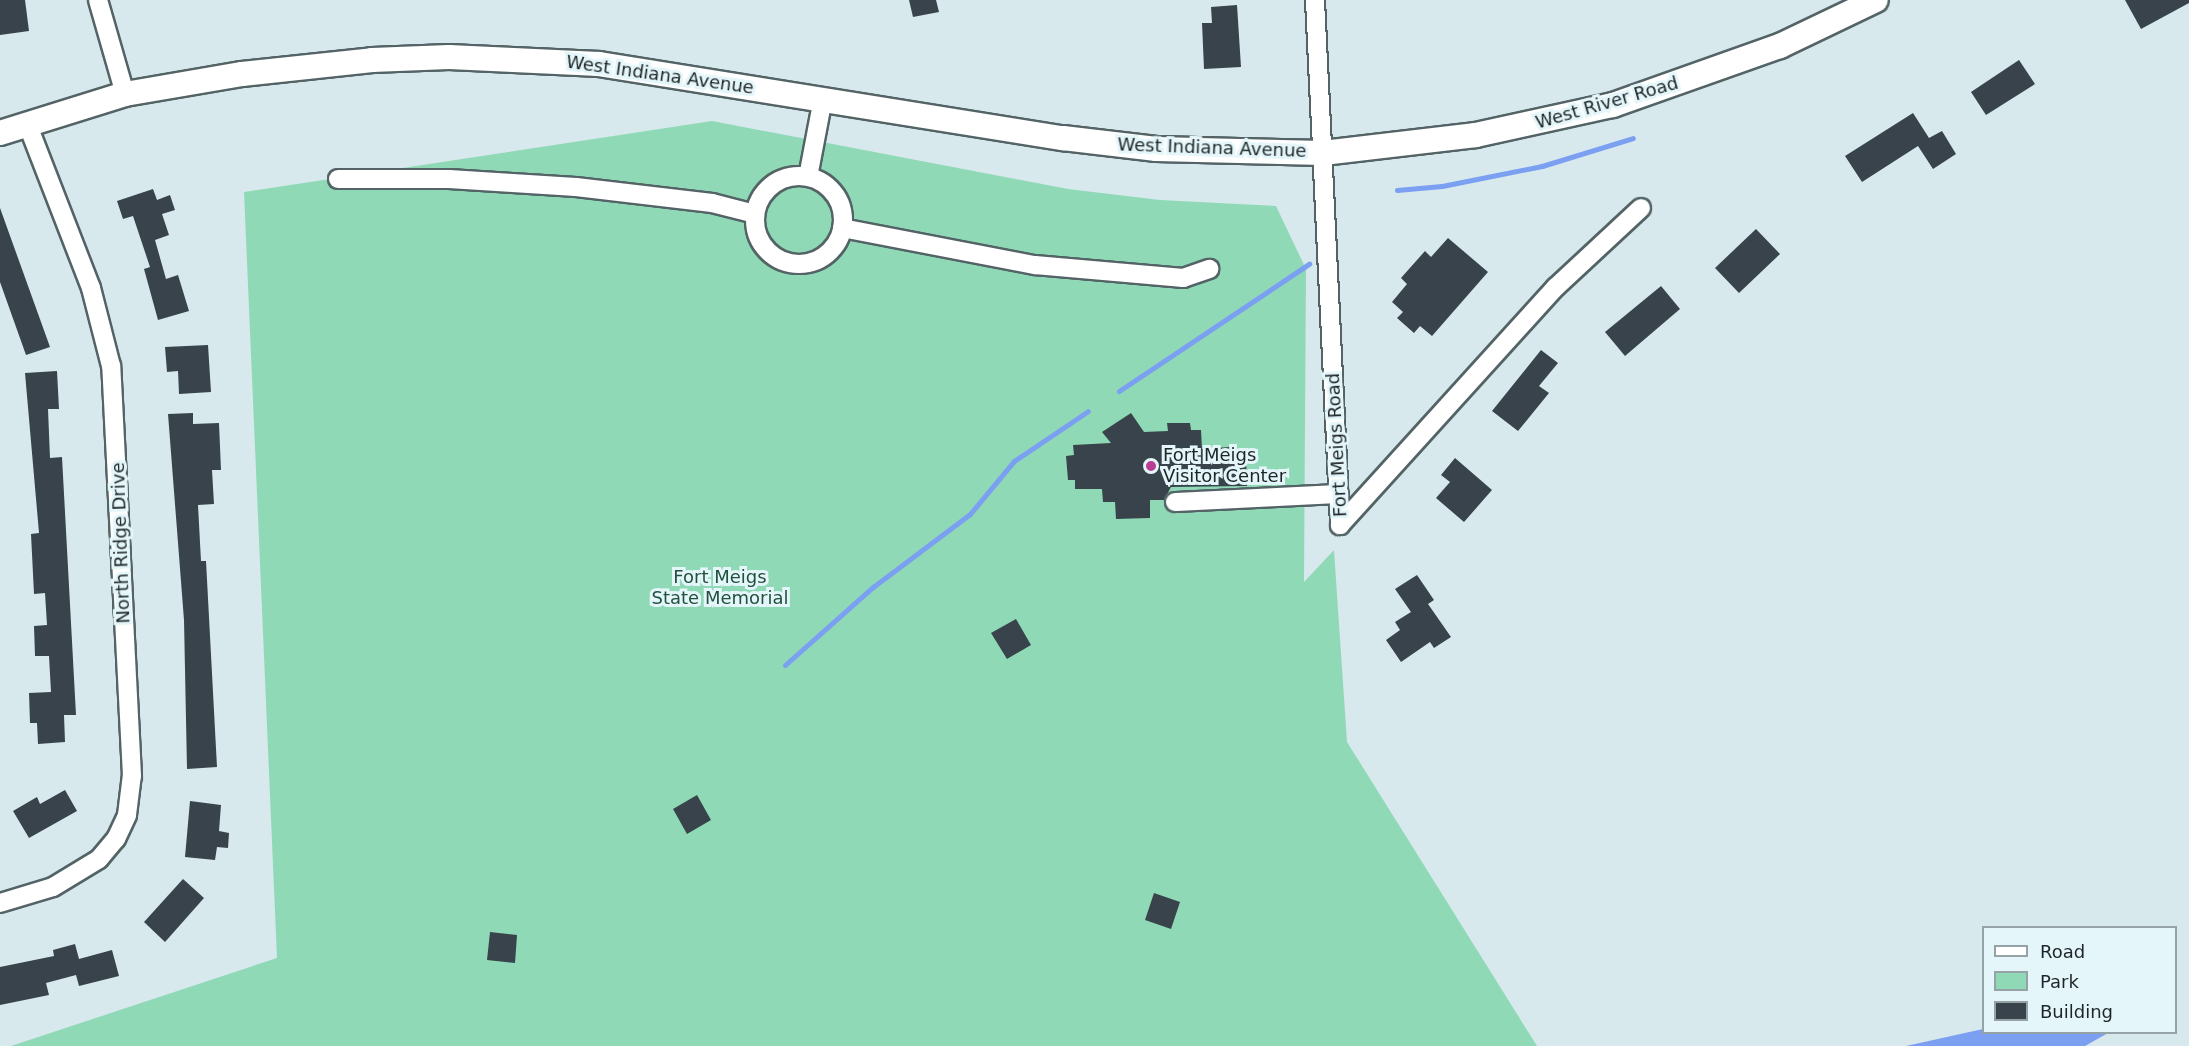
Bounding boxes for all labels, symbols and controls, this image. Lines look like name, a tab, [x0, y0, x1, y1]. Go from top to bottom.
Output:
street label: West Indiana Avenue	[565, 51, 755, 99]
street label: West River Road	[1533, 72, 1681, 134]
street label: West Indiana Avenue	[1117, 134, 1307, 162]
street label: Fort Meigs Road	[1322, 372, 1352, 518]
place label: Fort Meigs Visitor Center	[1163, 445, 1286, 488]
marker: Fort Meigs Visitor Center	[1144, 459, 1158, 473]
street label: North Ridge Drive	[107, 462, 135, 624]
park label: Fort Meigs State Memorial	[652, 567, 788, 610]
legend	[1982, 926, 2177, 1034]
text: Road	[2040, 941, 2085, 962]
text: Park	[2040, 971, 2079, 992]
text: Building	[2040, 1001, 2113, 1022]

